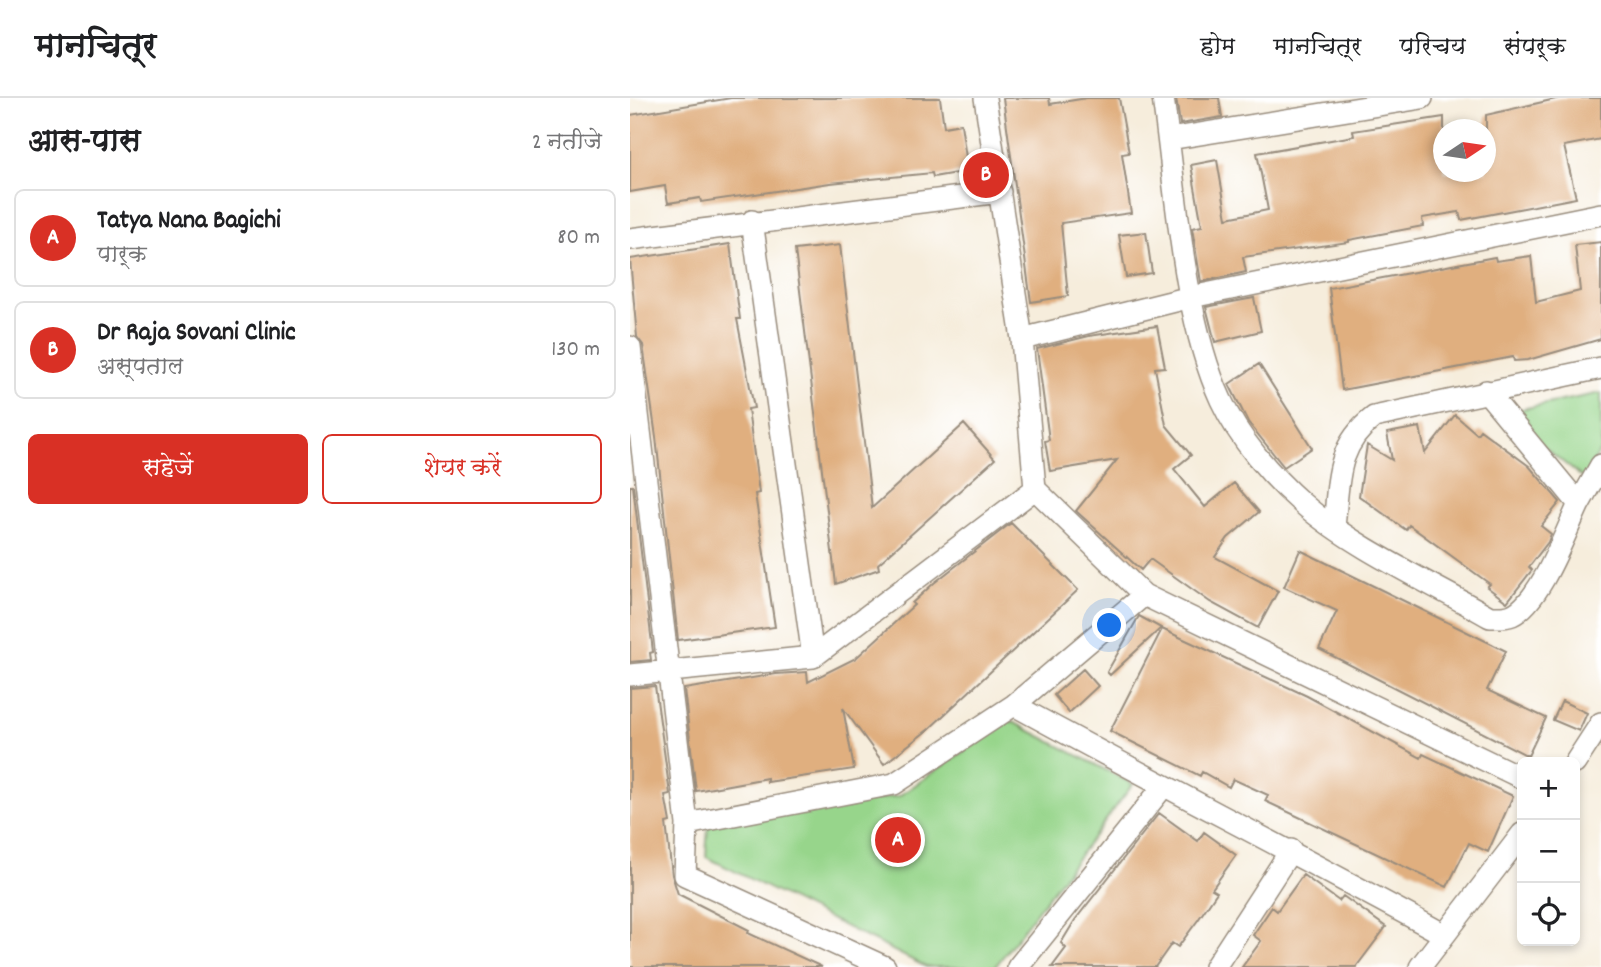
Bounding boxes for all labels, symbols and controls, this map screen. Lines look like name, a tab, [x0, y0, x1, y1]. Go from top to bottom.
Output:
text: मानचित्र	[35, 25, 157, 72]
text: होम	[1200, 31, 1235, 65]
text: मानचित्र	[1273, 31, 1362, 65]
text: परिचय	[1400, 31, 1466, 65]
text: संपर्क	[1504, 31, 1566, 65]
north arrow	[1433, 119, 1496, 182]
text: आस-पास	[28, 122, 140, 165]
text: 2 नतीजे	[532, 127, 602, 160]
pin: B	[963, 149, 1009, 201]
text: Tatya Nana Bagichi	[97, 203, 281, 240]
text: A	[47, 222, 59, 255]
text: 80 m	[557, 222, 600, 255]
text: पार्क	[97, 240, 147, 273]
text: Dr Raja Sovani Clinic	[97, 315, 296, 352]
text: B	[48, 334, 58, 367]
text: 130 m	[551, 334, 600, 367]
text: अस्पताल	[97, 352, 183, 385]
button: सहेजें	[28, 434, 308, 504]
button: शेयर करें	[322, 434, 602, 504]
your location	[1092, 608, 1126, 642]
map controls	[1517, 757, 1580, 946]
button: +	[1517, 757, 1580, 820]
pin: A	[875, 814, 921, 866]
button: −	[1517, 820, 1580, 883]
button: locate	[1517, 883, 1580, 946]

